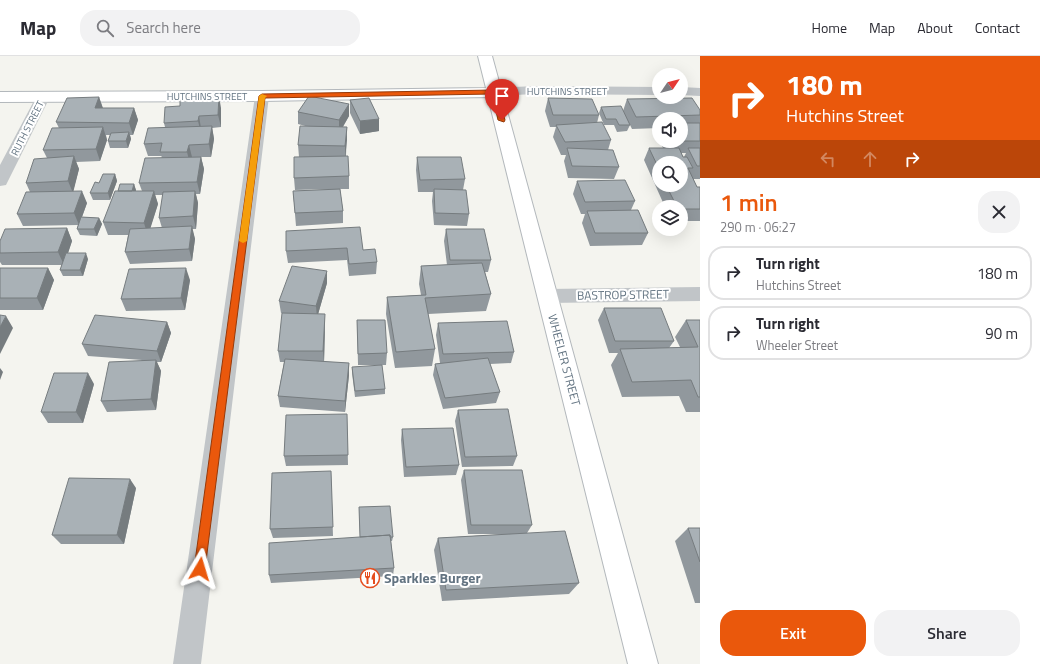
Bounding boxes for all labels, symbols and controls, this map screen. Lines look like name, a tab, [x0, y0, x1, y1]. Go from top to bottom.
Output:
search box	[80, 10, 360, 46]
text: Map	[20, 13, 56, 42]
text: Search here	[126, 16, 201, 39]
icon: search	[94, 17, 116, 39]
text: Home	[812, 17, 847, 38]
text: Map	[869, 17, 895, 38]
text: About	[917, 17, 953, 38]
text: Contact	[975, 17, 1020, 38]
text: 180 m	[786, 63, 863, 106]
north arrow	[652, 68, 688, 104]
map controls	[652, 68, 688, 236]
icon: right	[720, 72, 772, 124]
pin	[485, 79, 519, 120]
street label: HUTCHINS STREET	[527, 84, 608, 99]
icon: arrive	[491, 85, 513, 107]
street label: HUTCHINS STREET	[167, 89, 248, 104]
street label: RUTH STREET	[7, 97, 48, 158]
text: Hutchins Street	[786, 102, 904, 129]
button: sound	[652, 112, 688, 148]
icon: left	[817, 148, 839, 170]
icon: ahead	[859, 148, 881, 170]
icon: right	[901, 148, 923, 170]
button: search	[652, 156, 688, 192]
text: 1 min	[720, 184, 778, 220]
button: close	[978, 191, 1020, 233]
button: layers	[652, 200, 688, 236]
text: 290 m · 06:27	[720, 217, 796, 237]
text: Turn right	[756, 252, 820, 275]
icon: right	[722, 262, 744, 284]
text: 180 m	[977, 262, 1018, 285]
text: Hutchins Street	[756, 275, 841, 295]
street label: BASTROP STREET	[577, 284, 670, 305]
street label: WHEELER STREET	[543, 312, 586, 408]
text: Turn right	[756, 312, 820, 335]
icon: right	[722, 322, 744, 344]
text: 90 m	[985, 322, 1018, 345]
text: Wheeler Street	[756, 335, 838, 355]
position arrow	[179, 548, 221, 590]
restaurant icon: Sparkles Burger	[359, 567, 381, 589]
place label: Sparkles Burger	[384, 567, 481, 588]
button: Exit	[720, 610, 866, 656]
button: Share	[874, 610, 1020, 656]

